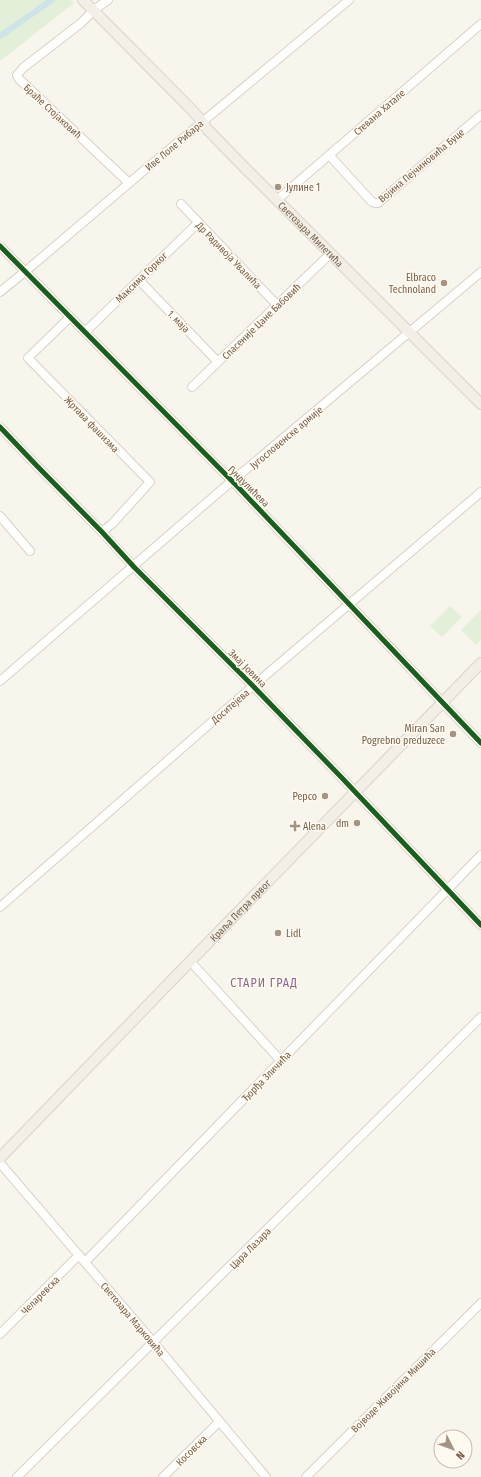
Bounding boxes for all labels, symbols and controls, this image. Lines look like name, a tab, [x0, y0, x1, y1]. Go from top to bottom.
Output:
street label: Браће Стојаковић	[21, 81, 84, 142]
street label: Стевана Хатале	[352, 87, 408, 138]
street label: Иве Лоле Рибара	[143, 118, 206, 174]
street label: Војина Пејчиновића Буце	[376, 126, 467, 205]
marker: Јулине 1	[273, 182, 283, 192]
place label: Јулине 1	[286, 182, 320, 194]
street label: Светозара Милетића	[275, 200, 345, 270]
street label: Др Радивоја Увалића	[193, 218, 264, 292]
street label: Максима Горког	[113, 250, 170, 305]
place label: Elbraco Technoland	[389, 272, 436, 296]
marker: Elbraco Technoland	[439, 278, 449, 288]
street label: Спасеније Цане Бабовић	[219, 280, 303, 362]
street label: 1. маја	[165, 307, 193, 336]
street label: Жртава фашизма	[61, 394, 121, 455]
street label: Југословенске армије	[247, 403, 326, 472]
street label: Гундулићева	[225, 464, 272, 510]
street label: Змај Јовина	[226, 646, 270, 690]
street label: Доситејева	[208, 686, 252, 727]
place label: Miran San Pogrebno preduzece	[362, 723, 445, 747]
marker: Miran San Pogrebno preduzece	[448, 729, 458, 739]
place label: Pepco	[292, 791, 317, 803]
marker: Pepco	[320, 791, 330, 801]
place label: dm	[336, 818, 349, 830]
marker: dm	[352, 818, 362, 828]
marker: Alena	[290, 821, 300, 831]
place label: Alena	[303, 821, 326, 833]
street label: Краља Петра првог	[208, 877, 274, 944]
marker: Lidl	[273, 928, 283, 938]
place label: Lidl	[286, 928, 301, 940]
district label: СТАРИ ГРАД	[230, 976, 298, 990]
street label: Ђорђа Зличића	[240, 1049, 294, 1104]
street label: Цара Лазара	[228, 1225, 274, 1272]
street label: Челаревска	[19, 1274, 62, 1317]
street label: Светозара Марковића	[98, 1280, 167, 1359]
street label: Војводе Живојина Мишића	[348, 1345, 438, 1435]
north arrow	[433, 1429, 473, 1469]
street label: Косовска	[174, 1433, 210, 1469]
text: N	[453, 1449, 467, 1462]

